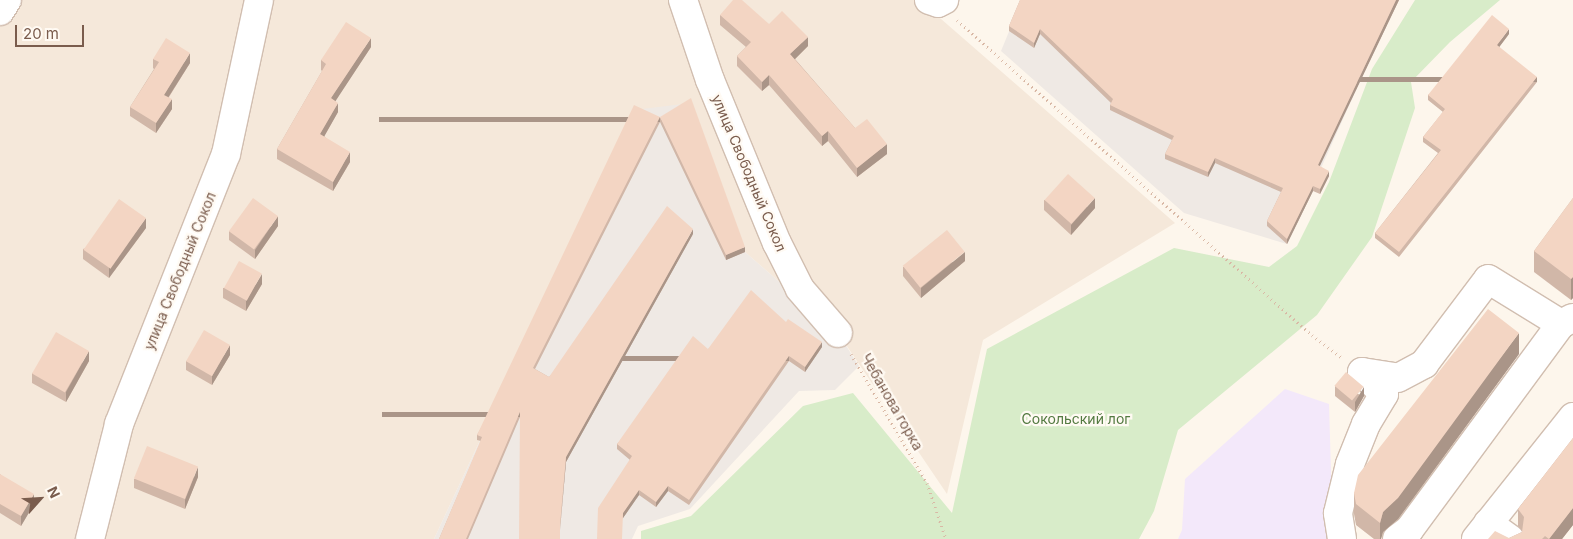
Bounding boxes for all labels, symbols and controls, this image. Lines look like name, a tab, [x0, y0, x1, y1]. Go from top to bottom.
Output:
scale bar	[18, 15, 86, 47]
text: 20 m	[23, 24, 59, 43]
street label: улица Свободный Сокол	[708, 92, 790, 254]
street label: улица Свободный Сокол	[141, 190, 219, 352]
street label: Чебанова горка	[858, 351, 926, 453]
park label: Сокольский лог	[1022, 411, 1130, 427]
north arrow	[15, 474, 65, 524]
text: N	[44, 484, 64, 501]

